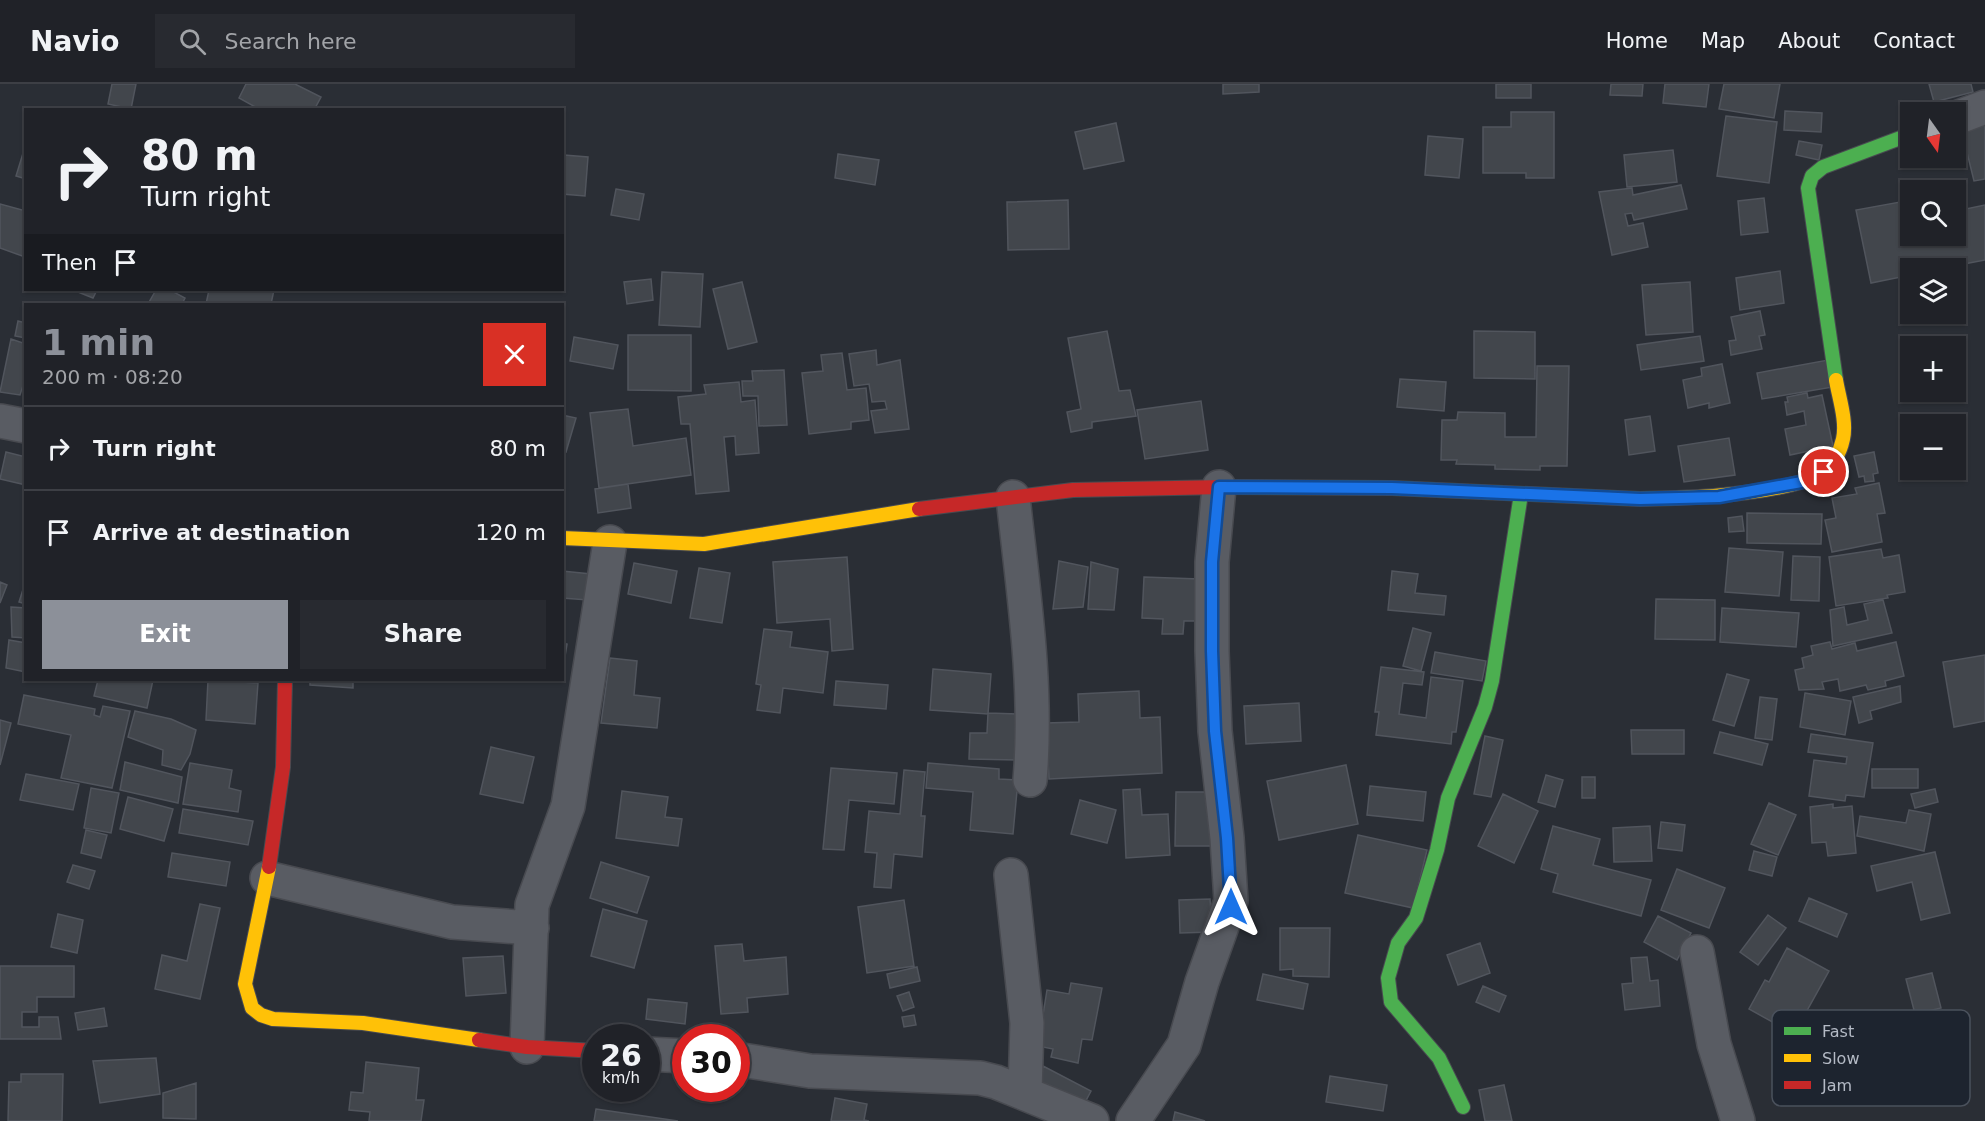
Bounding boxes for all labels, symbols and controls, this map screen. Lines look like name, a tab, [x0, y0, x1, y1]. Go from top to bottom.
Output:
search box	[155, 14, 575, 68]
text: Navio	[30, 25, 119, 58]
icon: search	[176, 25, 209, 58]
text: Search here	[224, 29, 357, 54]
text: Home	[1606, 29, 1668, 53]
text: Map	[1701, 29, 1745, 53]
text: About	[1778, 29, 1840, 53]
text: Contact	[1873, 29, 1955, 53]
north arrow	[1900, 102, 1966, 168]
map controls	[1900, 102, 1966, 480]
text: 80 m	[141, 131, 258, 180]
icon: right	[42, 132, 120, 210]
button: search	[1900, 180, 1966, 246]
text: Turn right	[141, 181, 270, 212]
icon: arrive	[109, 246, 142, 279]
text: Then	[42, 250, 97, 275]
button: layers	[1900, 258, 1966, 324]
text: 1 min	[42, 322, 155, 363]
button: close	[483, 323, 546, 386]
button: +	[1900, 336, 1966, 402]
text: 200 m · 08:20	[42, 365, 183, 389]
button: −	[1900, 414, 1966, 480]
icon: right	[42, 432, 75, 465]
text: Turn right	[93, 436, 216, 461]
text: 80 m	[490, 436, 546, 461]
pin	[1798, 446, 1849, 497]
icon: arrive	[1807, 455, 1840, 488]
icon: arrive	[42, 516, 75, 549]
text: Arrive at destination	[93, 520, 350, 545]
text: 120 m	[476, 520, 546, 545]
button: Exit	[42, 600, 288, 669]
button: Share	[300, 600, 546, 669]
position arrow	[1199, 875, 1263, 939]
legend	[1772, 1010, 1970, 1106]
text: Fast	[1822, 1022, 1854, 1041]
speed limit sign: 30	[672, 1024, 750, 1102]
text: 26	[600, 1038, 642, 1073]
text: Slow	[1822, 1049, 1859, 1068]
text: km/h	[602, 1069, 640, 1087]
text: Jam	[1821, 1076, 1852, 1095]

